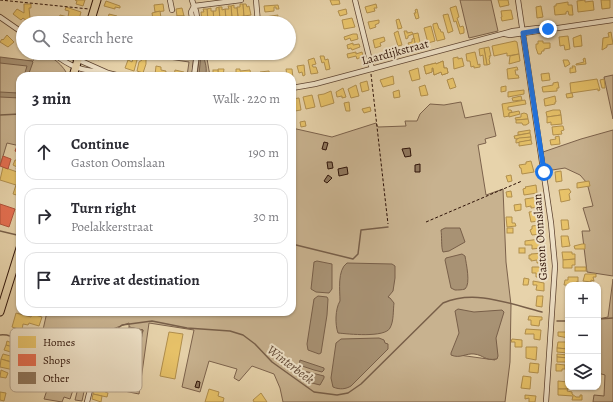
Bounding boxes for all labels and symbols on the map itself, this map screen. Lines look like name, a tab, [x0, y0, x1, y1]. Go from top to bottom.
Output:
route end	[539, 20, 557, 38]
street label: Laardijkstraat	[360, 35, 430, 69]
route start	[535, 163, 553, 181]
street label: Gaston Oomslaan	[529, 193, 551, 281]
legend	[10, 328, 142, 392]
text: Homes	[43, 335, 75, 350]
water label: Winterbeek	[264, 341, 318, 388]
text: Shops	[43, 353, 70, 368]
text: Other	[43, 371, 69, 386]

